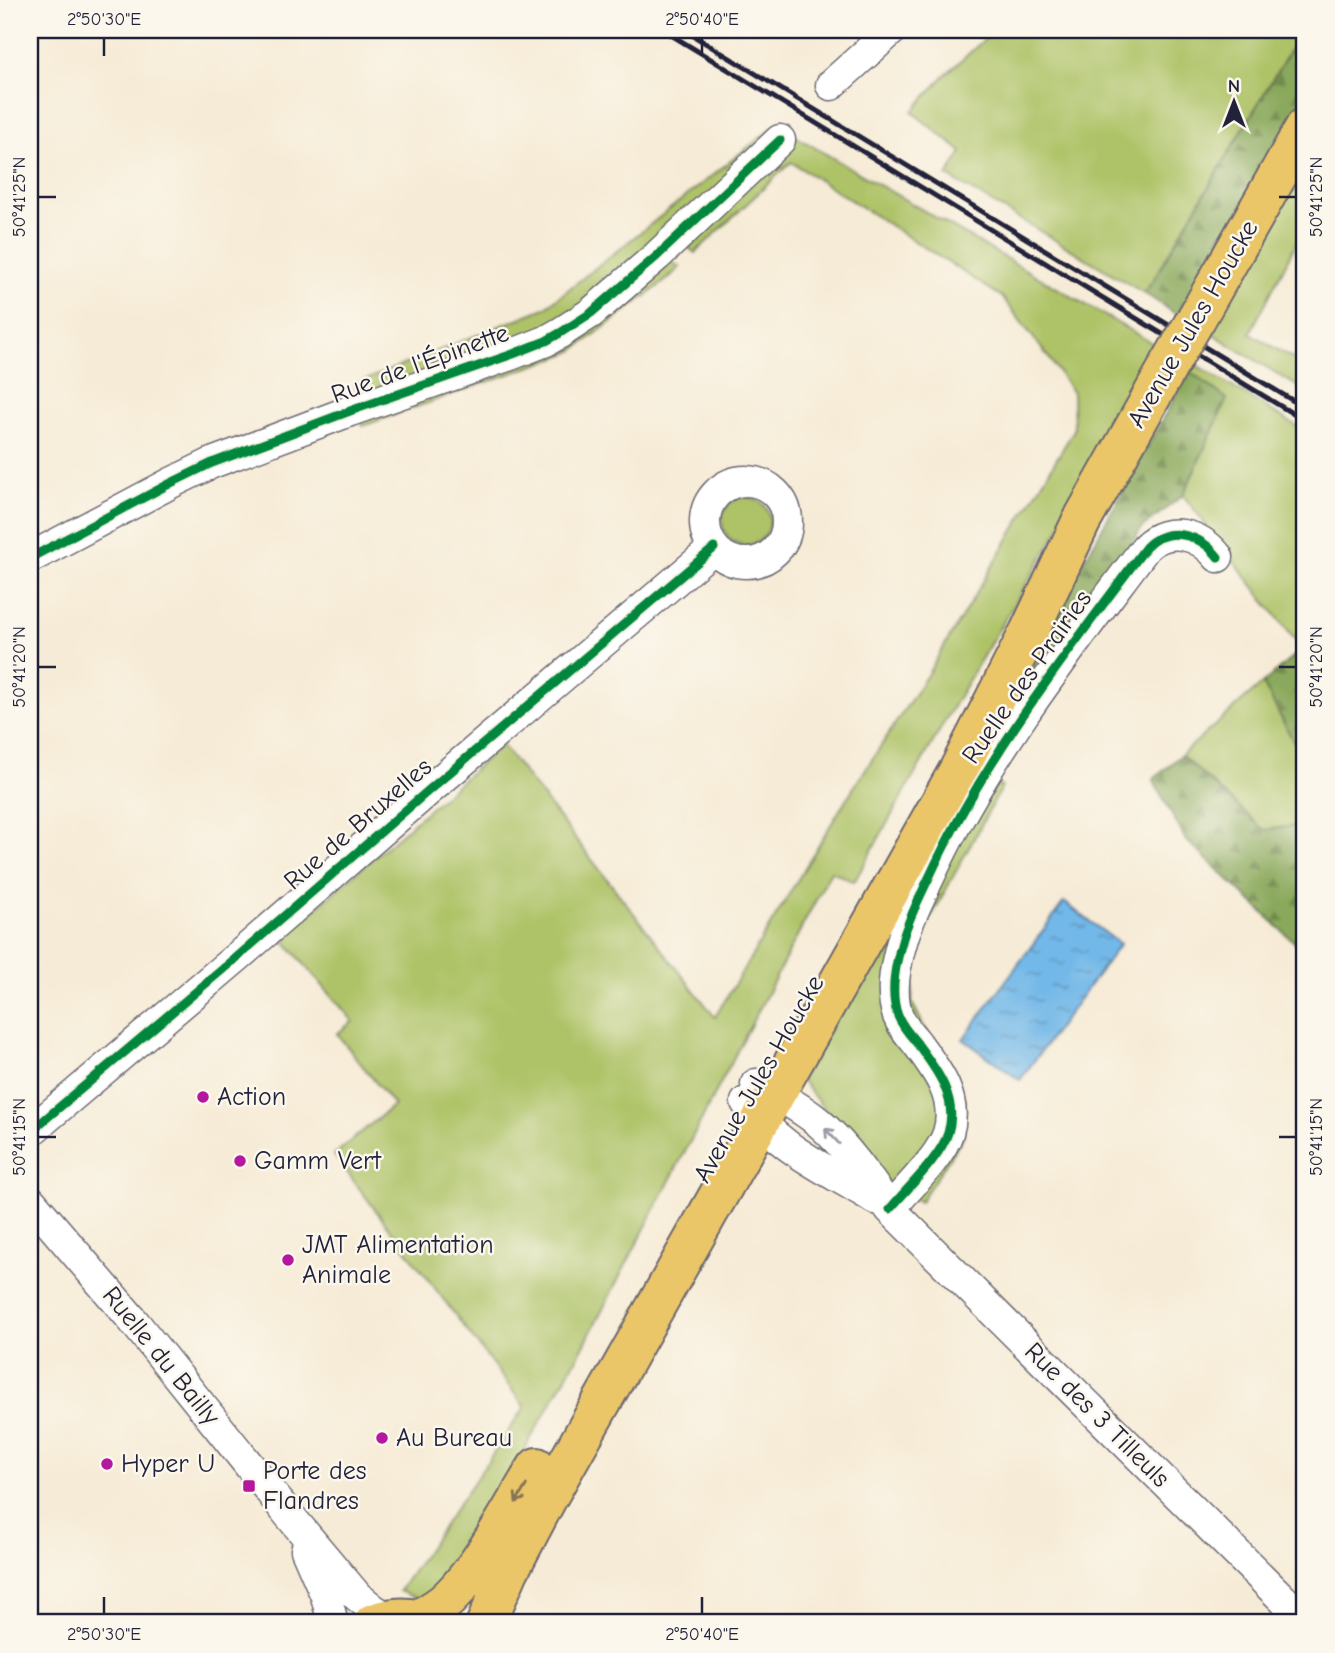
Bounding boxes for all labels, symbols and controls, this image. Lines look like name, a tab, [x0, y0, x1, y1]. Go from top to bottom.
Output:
text: 2°50'30"E	[67, 9, 141, 30]
text: 2°50'40"E	[665, 9, 739, 30]
north arrow	[1198, 66, 1268, 136]
text: N	[1228, 75, 1240, 97]
text: 50°41'25"N	[9, 157, 30, 237]
text: 50°41'25"N	[1306, 157, 1327, 237]
street label: Avenue Jules Houcke	[1121, 215, 1265, 433]
street label: Rue de l'Épinette	[327, 317, 513, 410]
street label: Ruelle des Prairies	[956, 584, 1098, 770]
text: 50°41'20"N	[9, 626, 30, 708]
text: 50°41'20"N	[1306, 626, 1327, 708]
street label: Rue de Bruxelles	[278, 752, 438, 896]
street label: Avenue Jules Houcke	[687, 970, 831, 1188]
place label: Action	[217, 1082, 286, 1112]
marker: Action	[195, 1089, 211, 1105]
text: 50°41'15"N	[9, 1098, 30, 1176]
text: 50°41'15"N	[1306, 1098, 1327, 1176]
one-way arrow	[824, 1128, 841, 1145]
place label: Gamm Vert	[254, 1146, 382, 1176]
marker: Gamm Vert	[232, 1153, 248, 1169]
place label: JMT Alimentation Animale	[302, 1230, 494, 1290]
marker: JMT Alimentation Animale	[280, 1252, 296, 1268]
street label: Ruelle du Bailly	[96, 1281, 226, 1431]
street label: Rue des 3 Tilleuls	[1018, 1336, 1176, 1494]
place label: Au Bureau	[396, 1423, 512, 1453]
marker: Au Bureau	[374, 1430, 390, 1446]
place label: Hyper U	[121, 1449, 215, 1479]
marker: Hyper U	[99, 1456, 115, 1472]
place label: Porte des Flandres	[263, 1456, 367, 1516]
marker: Porte des Flandres	[241, 1478, 257, 1494]
one-way arrow	[513, 1483, 527, 1503]
text: 2°50'30"E	[67, 1624, 141, 1645]
text: 2°50'40"E	[665, 1624, 739, 1645]

